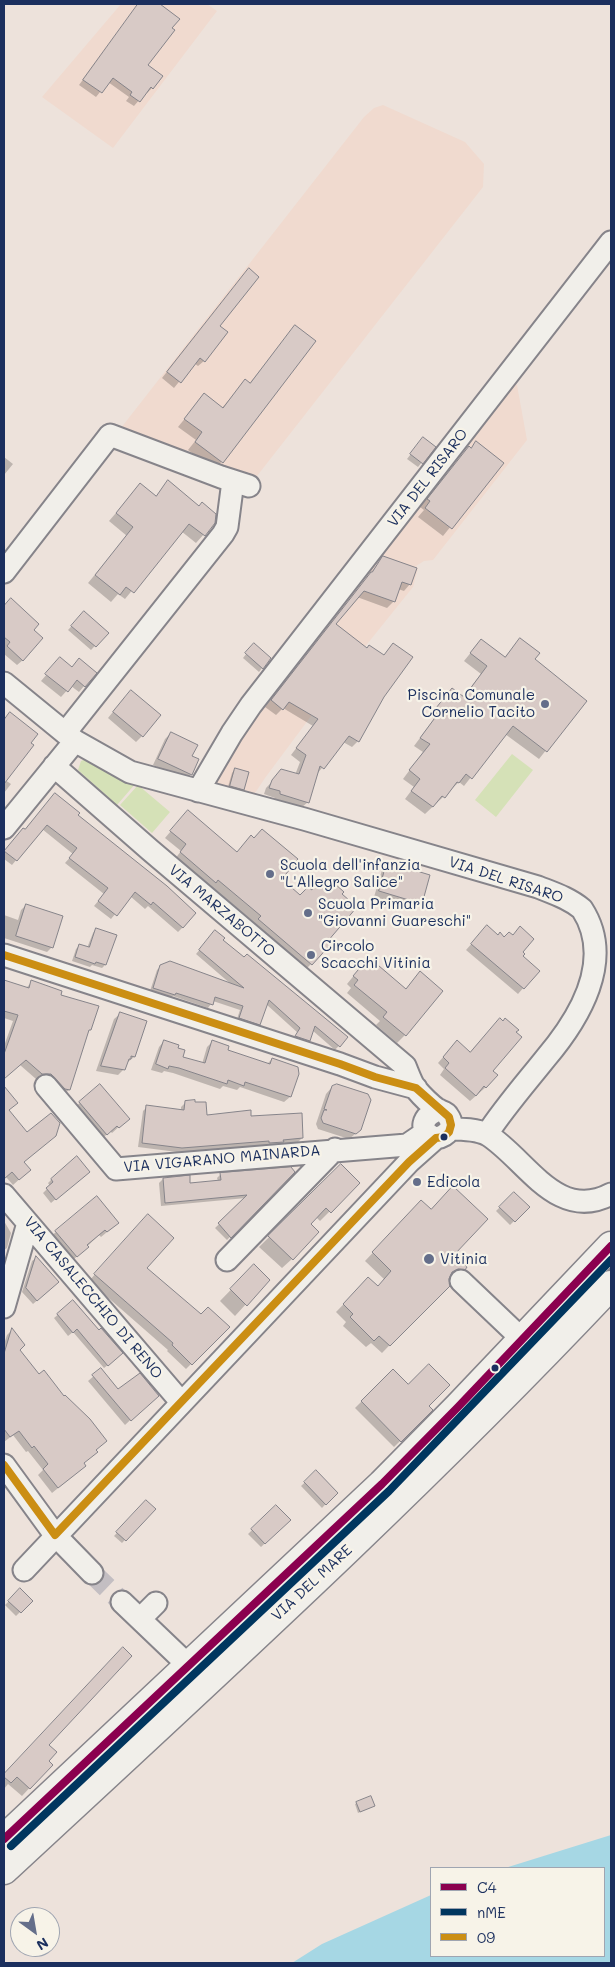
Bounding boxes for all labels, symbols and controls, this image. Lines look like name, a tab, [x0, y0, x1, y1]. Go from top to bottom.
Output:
street label: VIA DEL RISARO	[384, 425, 472, 531]
place label: Piscina Comunale Cornelio Tacito	[408, 686, 535, 721]
marker: Piscina Comunale Cornelio Tacito	[539, 698, 551, 710]
street label: VIA DEL RISARO	[446, 853, 566, 907]
place label: Scuola dell'infanzia "L'Allegro Salice"	[280, 856, 421, 891]
street label: VIA MARZABOTTO	[165, 861, 279, 961]
marker: Scuola dell'infanzia "L'Allegro Salice"	[264, 868, 276, 880]
place label: Scuola Primaria "Giovanni Guareschi"	[318, 895, 471, 930]
marker: Scuola Primaria "Giovanni Guareschi"	[302, 907, 314, 919]
place label: Circolo Scacchi Vitinia	[321, 937, 431, 972]
marker: Circolo Scacchi Vitinia	[305, 949, 317, 961]
unlabelled marker	[439, 1132, 449, 1142]
street label: VIA VIGARANO MAINARDA	[123, 1141, 321, 1177]
place label: Edicola	[427, 1173, 481, 1191]
marker: Edicola	[411, 1176, 423, 1188]
street label: VIA CASALECCHIO DI RENO	[20, 1213, 166, 1383]
place label: Vitinia	[440, 1250, 488, 1268]
marker: Vitinia	[422, 1252, 436, 1266]
unlabelled marker	[490, 1363, 500, 1373]
street label: VIA DEL MARE	[268, 1541, 356, 1625]
legend	[430, 1867, 605, 1957]
text: C4	[477, 1877, 497, 1897]
text: nME	[477, 1902, 506, 1922]
north arrow	[10, 1907, 60, 1957]
text: 09	[477, 1927, 495, 1947]
text: N	[33, 1933, 52, 1955]

